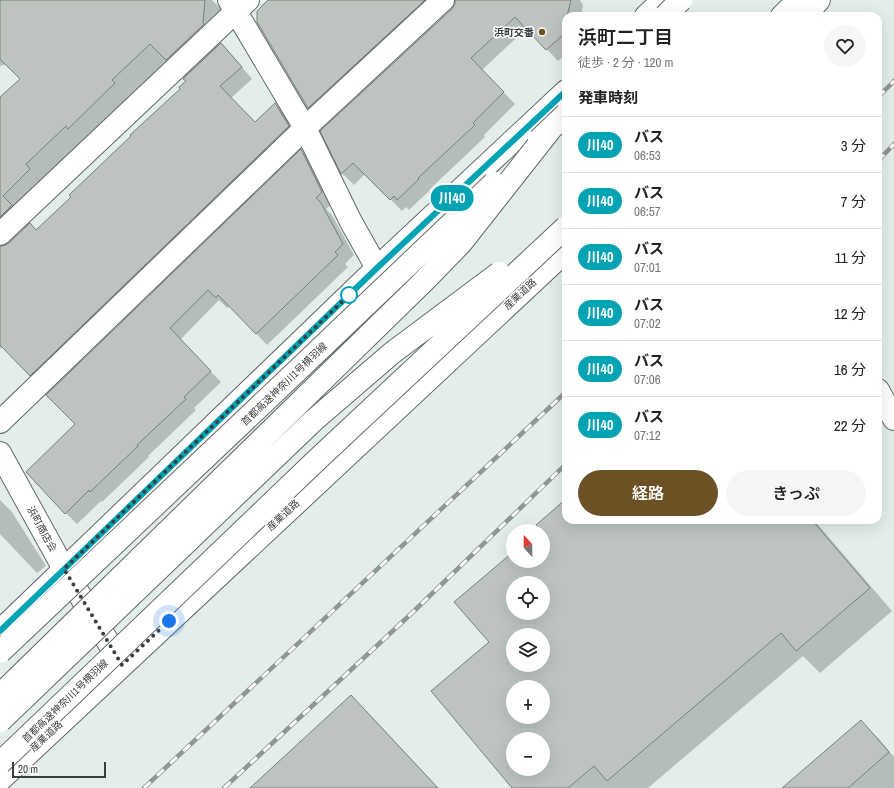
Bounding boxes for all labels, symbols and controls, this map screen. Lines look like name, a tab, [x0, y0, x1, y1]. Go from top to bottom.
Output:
text: 浜町二丁目	[578, 24, 673, 50]
button: heart	[824, 25, 866, 67]
place label: 浜町交番	[494, 26, 534, 39]
marker: 浜町交番	[537, 27, 547, 37]
text: 徒歩 · 2 分 · 120 m	[578, 54, 673, 71]
text: 発車時刻	[578, 87, 638, 108]
text: バス	[634, 126, 664, 147]
text: 3 分	[841, 135, 866, 156]
text: 川40	[587, 136, 613, 154]
text: 06:53	[634, 147, 661, 164]
text: バス	[634, 182, 664, 203]
line badge: 川40	[429, 185, 475, 211]
text: 川40	[439, 189, 465, 207]
text: 7 分	[841, 191, 866, 212]
text: 川40	[587, 192, 613, 210]
text: 06:57	[634, 203, 661, 220]
text: バス	[634, 238, 664, 259]
text: 11 分	[835, 247, 866, 268]
text: 川40	[587, 248, 613, 266]
text: 07:01	[634, 259, 661, 276]
street label: 産業道路	[501, 276, 539, 312]
unlabelled marker	[340, 286, 358, 304]
text: バス	[634, 294, 664, 315]
text: 12 分	[834, 303, 866, 324]
text: 川40	[587, 304, 613, 322]
text: 07:02	[634, 315, 661, 332]
street label: 首都高速神奈川1号横羽線	[238, 340, 330, 428]
text: バス	[634, 350, 664, 371]
text: 16 分	[834, 359, 866, 380]
text: 川40	[587, 360, 613, 378]
text: 07:06	[634, 371, 661, 388]
text: バス	[634, 406, 664, 427]
text: 22 分	[834, 415, 866, 436]
text: 川40	[587, 416, 613, 434]
text: 07:12	[634, 427, 661, 444]
button: 経路	[578, 470, 718, 516]
button: きっぷ	[726, 470, 866, 516]
street label: 産業道路	[264, 497, 302, 533]
street label: 浜町商店会	[24, 504, 60, 554]
north arrow	[506, 524, 550, 568]
map controls	[506, 524, 550, 776]
button: locate	[506, 576, 550, 620]
your location	[159, 611, 179, 631]
button: layers	[506, 628, 550, 672]
street label: 首都高速神奈川1号横羽線	[19, 657, 111, 745]
button: +	[506, 680, 550, 724]
street label: 産業道路	[27, 718, 65, 754]
button: −	[506, 732, 550, 776]
scale bar	[12, 760, 106, 779]
text: 20 m	[18, 762, 38, 776]

